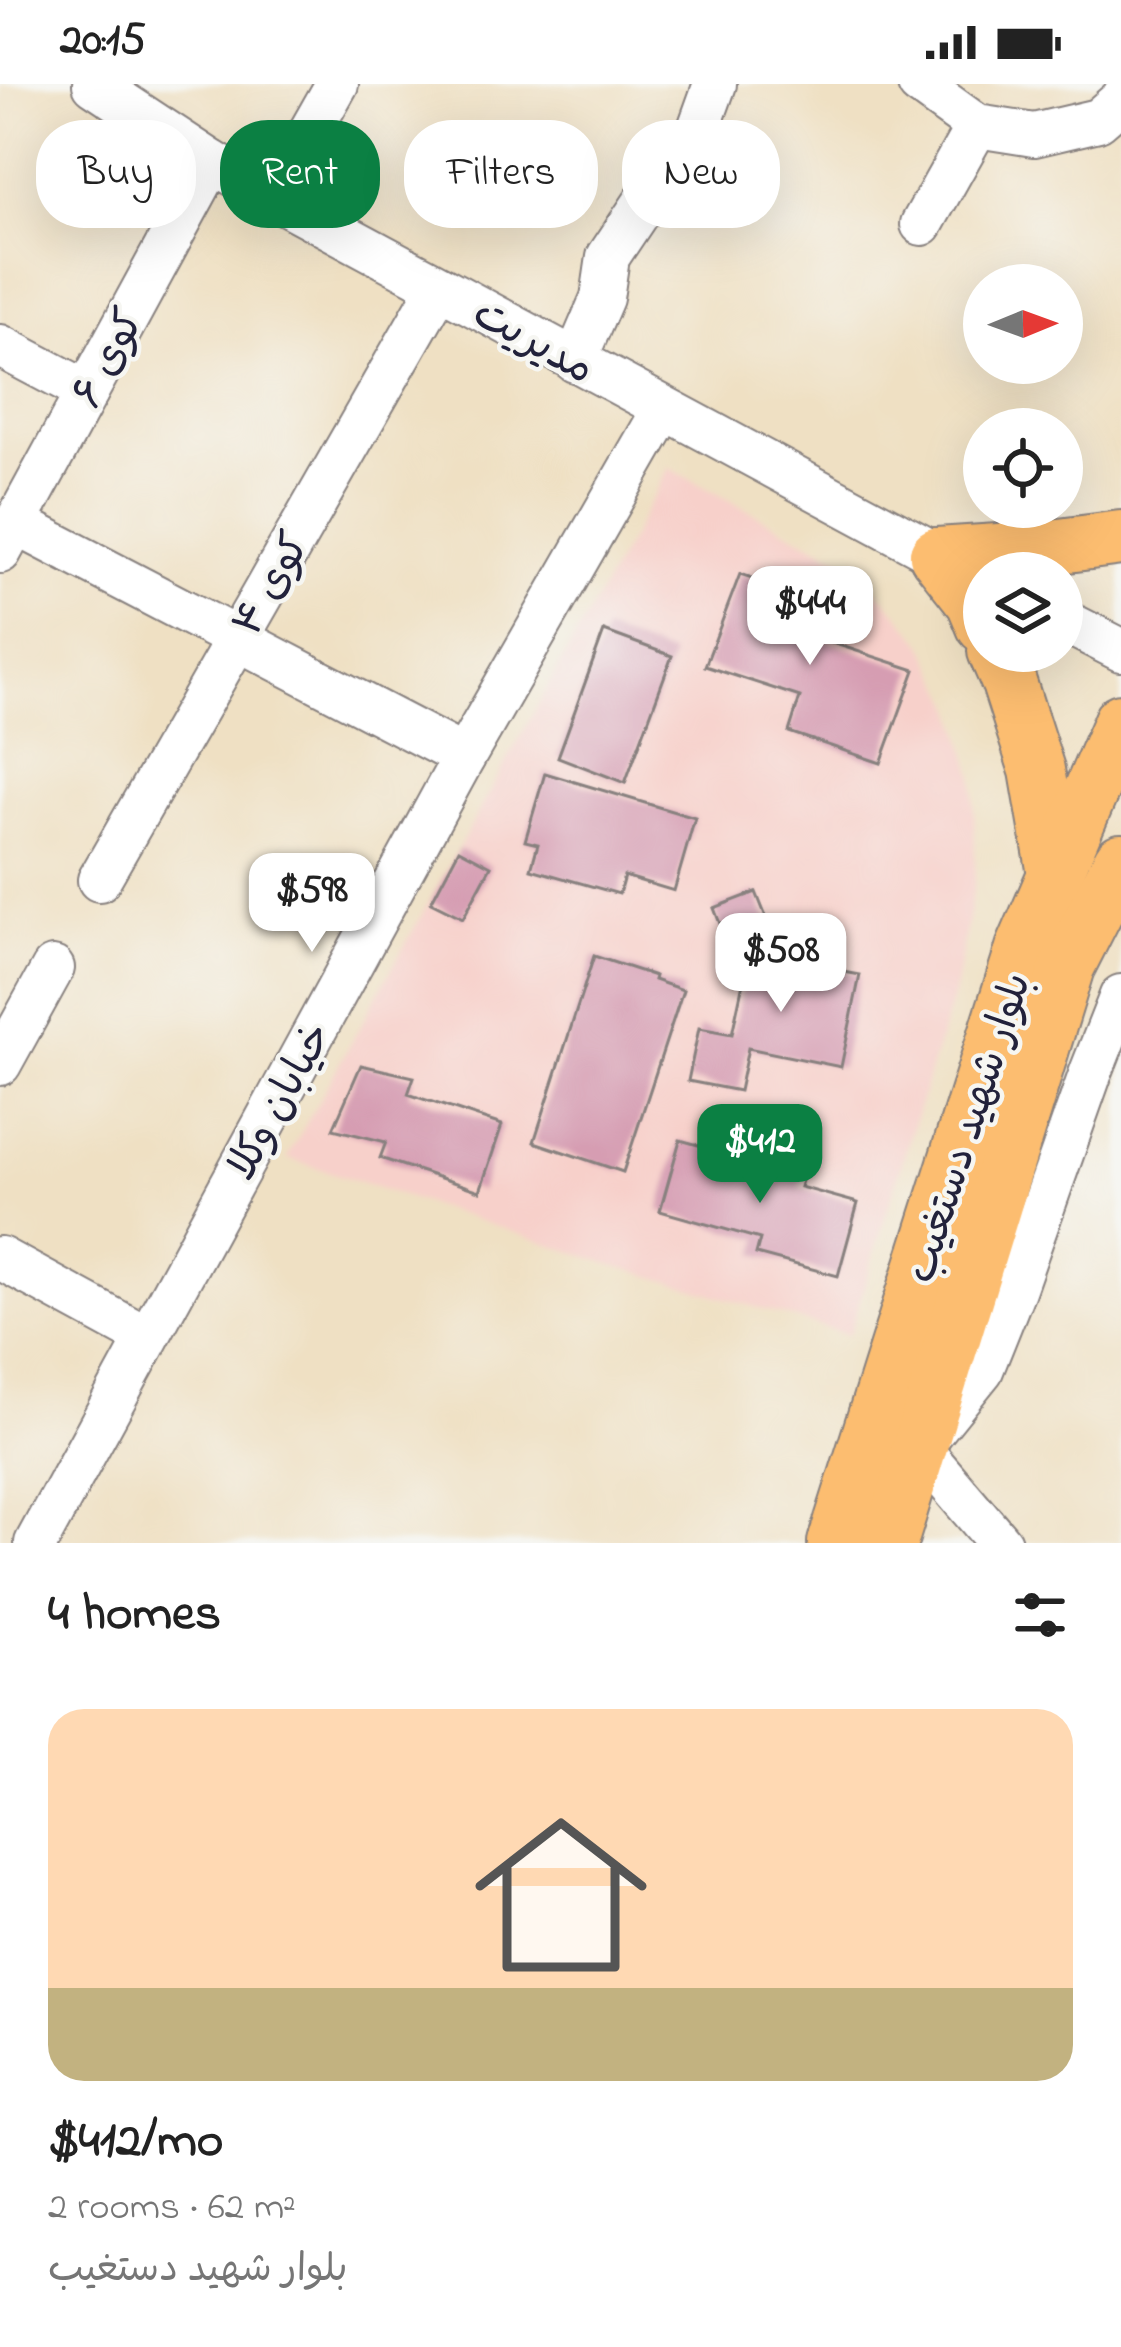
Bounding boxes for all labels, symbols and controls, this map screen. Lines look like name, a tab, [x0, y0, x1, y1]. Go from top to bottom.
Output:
text: 20:15	[60, 9, 146, 75]
chip: Buy	[36, 120, 196, 228]
chip: Rent	[220, 120, 380, 228]
chip: Filters	[404, 120, 598, 228]
chip: New	[622, 120, 780, 228]
north arrow	[963, 264, 1083, 384]
map controls	[963, 264, 1083, 672]
street label: مدیریت	[461, 285, 605, 401]
street label: کوی ۶	[58, 299, 162, 420]
button: locate	[963, 408, 1083, 528]
street label: کوی ۴	[219, 522, 327, 649]
button: layers	[963, 552, 1083, 672]
pin: $444	[739, 566, 881, 668]
text: $444	[774, 576, 846, 633]
pin: $598	[241, 853, 383, 955]
text: $598	[276, 863, 348, 920]
pin: $508	[710, 913, 852, 1015]
text: $508	[742, 923, 820, 980]
street label: بلوار شهید دستغیب	[891, 966, 1049, 1291]
street label: خیابان وکلا	[213, 1012, 349, 1192]
pin: $412	[689, 1104, 831, 1206]
text: $412	[724, 1114, 796, 1171]
text: 4 homes	[48, 1578, 221, 1653]
icon: filters	[1007, 1582, 1073, 1648]
icon: home	[453, 1787, 669, 2003]
text: $412/mo	[48, 2105, 223, 2180]
text: 2 rooms · 62 m²	[48, 2180, 296, 2237]
text: بلوار شهید دستغیب	[48, 2242, 348, 2299]

